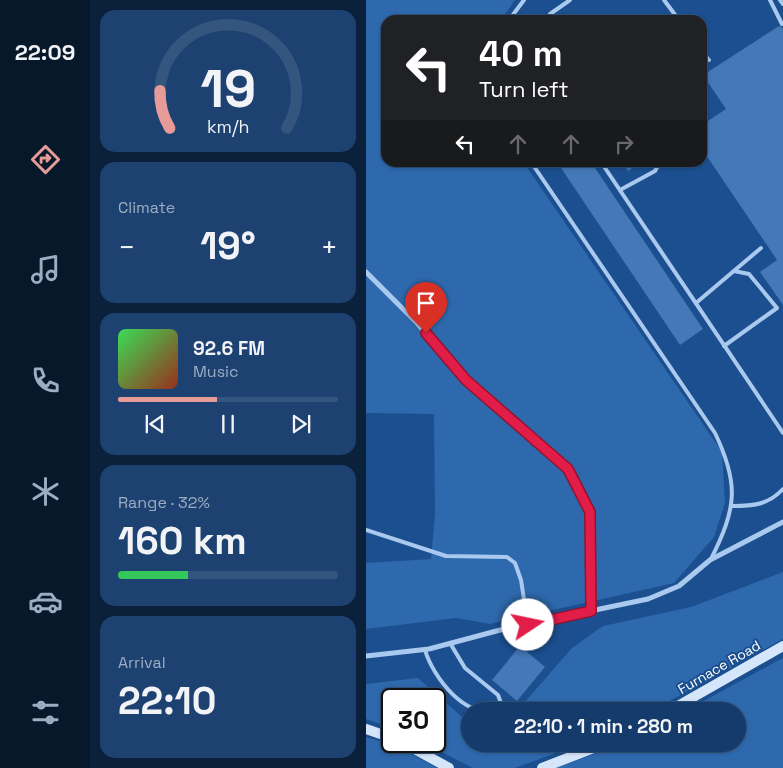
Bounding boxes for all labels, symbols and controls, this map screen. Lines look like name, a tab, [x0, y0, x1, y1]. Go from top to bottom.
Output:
text: 40 m	[479, 32, 563, 76]
icon: left	[396, 35, 461, 100]
text: 22:09	[15, 38, 75, 66]
text: 19	[200, 56, 256, 122]
text: Turn left	[479, 75, 569, 103]
text: km/h	[207, 115, 249, 138]
icon: left	[451, 130, 479, 158]
icon: ahead	[504, 130, 532, 158]
icon: ahead	[557, 130, 585, 158]
icon: right	[610, 130, 638, 158]
icon: directions	[28, 142, 63, 177]
text: Climate	[118, 197, 175, 218]
text: 19°	[200, 222, 256, 270]
text: −	[118, 229, 135, 265]
text: +	[321, 229, 338, 265]
icon: music	[28, 252, 63, 287]
pin	[405, 282, 447, 333]
icon: arrive	[412, 289, 440, 317]
text: 92.6 FM	[193, 336, 265, 361]
text: Music	[193, 361, 239, 382]
icon: phone	[28, 363, 63, 398]
icon: previous	[141, 410, 169, 438]
icon: pause	[214, 410, 242, 438]
icon: next	[287, 410, 315, 438]
icon: climate	[28, 474, 63, 509]
text: Range · 32%	[118, 492, 210, 513]
text: 160 km	[118, 517, 247, 565]
icon: car	[28, 584, 63, 619]
position arrow	[501, 598, 553, 650]
street label: Furnace Road	[674, 636, 764, 698]
text: Arrival	[118, 652, 166, 673]
text: 22:10	[118, 677, 216, 725]
speed limit sign: 30	[381, 688, 446, 753]
icon: filters	[28, 695, 63, 730]
text: 22:10 · 1 min · 280 m	[514, 714, 693, 739]

